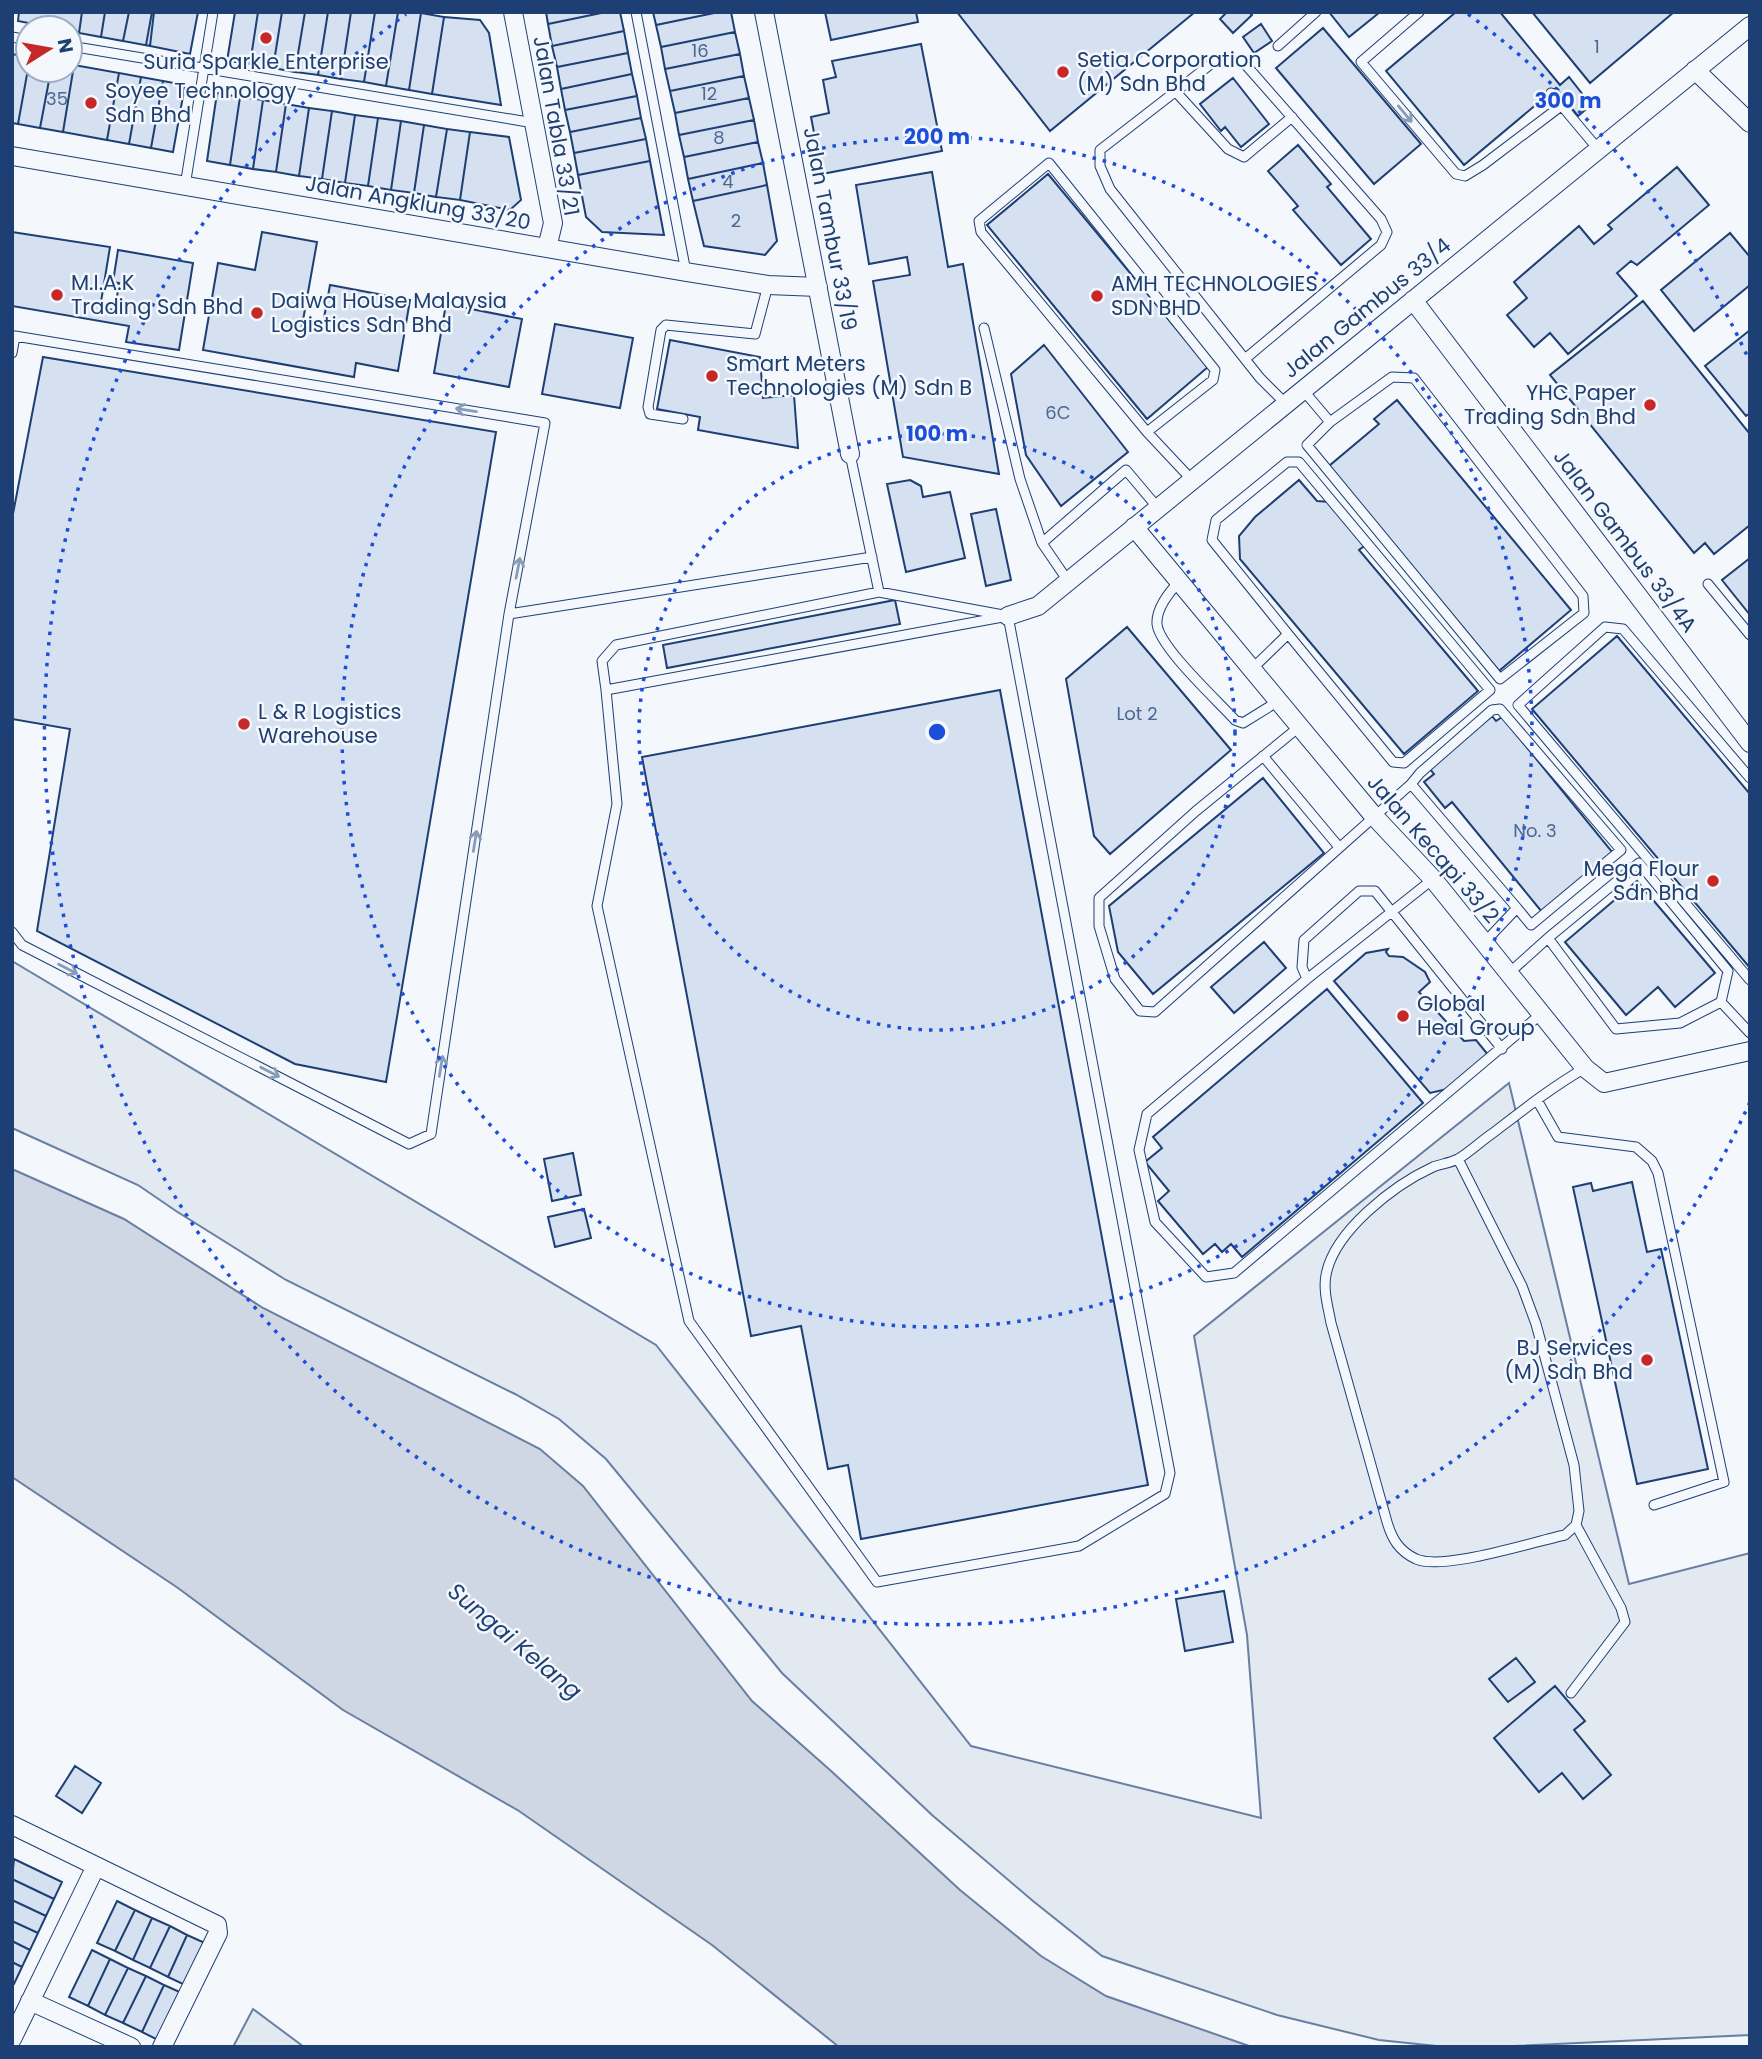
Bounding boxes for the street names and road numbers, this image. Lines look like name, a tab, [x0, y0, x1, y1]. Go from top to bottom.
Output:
street label: Jalan Tabla 33/21	[526, 34, 587, 218]
street label: Jalan Tambur 33/19	[797, 125, 864, 333]
street label: Jalan Angklung 33/20	[303, 168, 533, 237]
street label: Jalan Gambus 33/4	[1277, 231, 1457, 384]
street label: Jalan Gambus 33/4A	[1547, 443, 1704, 638]
street label: Jalan Kecapi 33/2	[1361, 768, 1506, 929]

